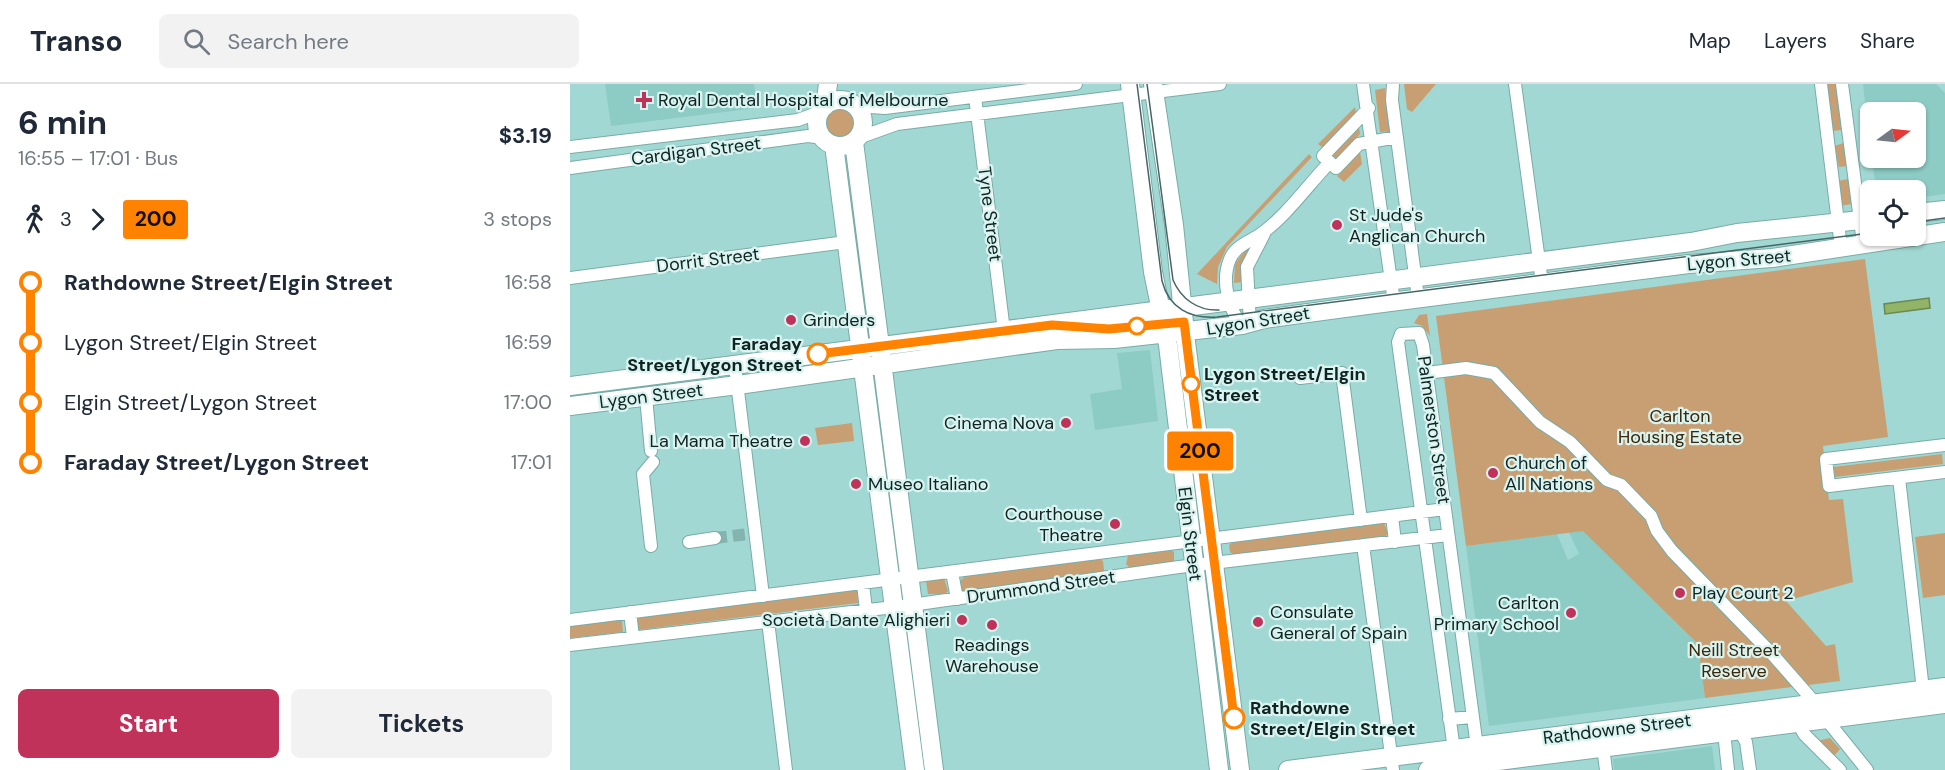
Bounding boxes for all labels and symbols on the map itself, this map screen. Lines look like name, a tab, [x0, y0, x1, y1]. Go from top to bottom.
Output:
place label: Royal Dental Hospital of Melbourne	[658, 88, 948, 112]
marker: Royal Dental Hospital of Melbourne	[635, 91, 653, 109]
north arrow	[1860, 102, 1926, 168]
street label: Cardigan Street	[630, 131, 762, 171]
street label: Tyne Street	[972, 165, 1008, 263]
place label: St Jude's Anglican Church	[1349, 203, 1485, 248]
marker: St Jude's Anglican Church	[1330, 218, 1344, 232]
street label: Dorrit Street	[655, 242, 761, 278]
street label: Lygon Street	[1686, 243, 1792, 277]
street label: Lygon Street	[1205, 301, 1311, 341]
place label: Grinders	[803, 308, 875, 332]
marker: Grinders	[784, 313, 798, 327]
unlabelled marker	[1128, 317, 1146, 335]
place label: Faraday Street/Lygon Street	[627, 332, 802, 377]
marker: Faraday Street/Lygon Street	[807, 343, 829, 365]
street label: Palmerston Street	[1412, 355, 1456, 505]
place label: Lygon Street/Elgin Street	[1204, 362, 1366, 407]
marker: Lygon Street/Elgin Street	[1182, 375, 1200, 393]
street label: Lygon Street	[598, 378, 704, 414]
park label: Carlton Housing Estate	[1618, 404, 1742, 449]
place label: Cinema Nova	[944, 411, 1054, 435]
marker: Cinema Nova	[1059, 416, 1073, 430]
place label: La Mama Theatre	[650, 429, 793, 453]
line badge: 200	[1166, 432, 1234, 470]
marker: La Mama Theatre	[798, 434, 812, 448]
place label: Church of All Nations	[1505, 451, 1593, 496]
marker: Church of All Nations	[1486, 466, 1500, 480]
place label: Museo Italiano	[868, 472, 988, 496]
marker: Museo Italiano	[849, 477, 863, 491]
street label: Elgin Street	[1172, 486, 1208, 582]
place label: Courthouse Theatre	[1005, 502, 1103, 547]
marker: Courthouse Theatre	[1108, 517, 1122, 531]
street label: Drummond Street	[965, 565, 1117, 609]
place label: Play Court 2	[1692, 581, 1794, 605]
marker: Play Court 2	[1673, 586, 1687, 600]
place label: Carlton Primary School	[1434, 591, 1559, 636]
place label: Consulate General of Spain	[1270, 600, 1407, 645]
marker: Carlton Primary School	[1564, 606, 1578, 620]
place label: Società Dante Alighieri	[762, 608, 950, 632]
marker: Società Dante Alighieri	[955, 613, 969, 627]
marker: Consulate General of Spain	[1251, 615, 1265, 629]
marker: Readings Warehouse	[985, 618, 999, 632]
place label: Readings Warehouse	[945, 633, 1039, 678]
park label: Neill Street Reserve	[1689, 638, 1779, 683]
place label: Rathdowne Street/Elgin Street	[1250, 696, 1415, 741]
marker: Rathdowne Street/Elgin Street	[1223, 707, 1245, 729]
street label: Rathdowne Street	[1542, 708, 1692, 750]

